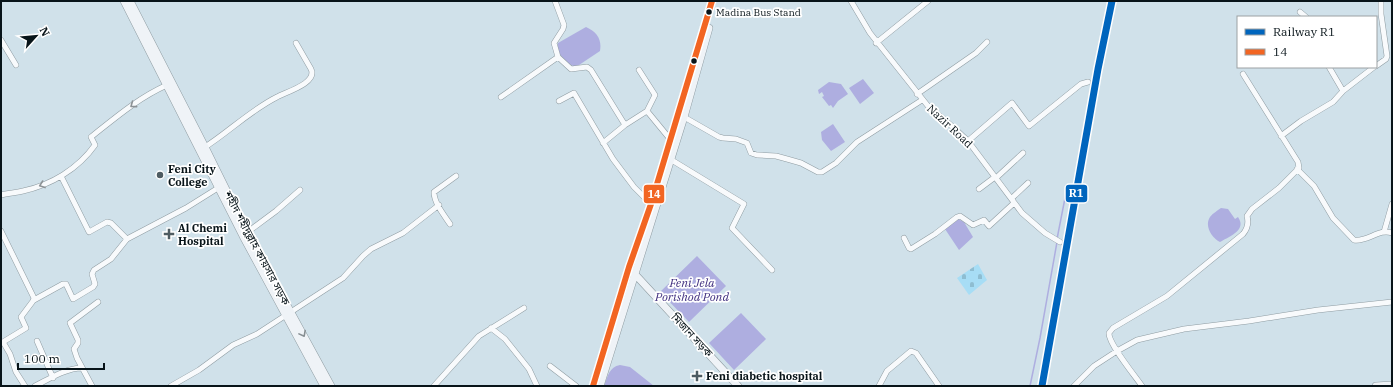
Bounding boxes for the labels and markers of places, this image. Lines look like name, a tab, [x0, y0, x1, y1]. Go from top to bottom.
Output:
place label: Madina Bus Stand	[716, 6, 801, 19]
marker: Madina Bus Stand	[704, 7, 714, 17]
unlabelled marker	[689, 56, 699, 66]
place label: Feni City College	[168, 162, 216, 189]
marker: Feni City College	[155, 170, 165, 180]
place label: Al Chemi Hospital	[178, 221, 227, 248]
marker: Al Chemi Hospital	[163, 228, 175, 240]
place label: Feni diabetic hospital	[706, 369, 823, 383]
marker: Feni diabetic hospital	[691, 370, 703, 382]

